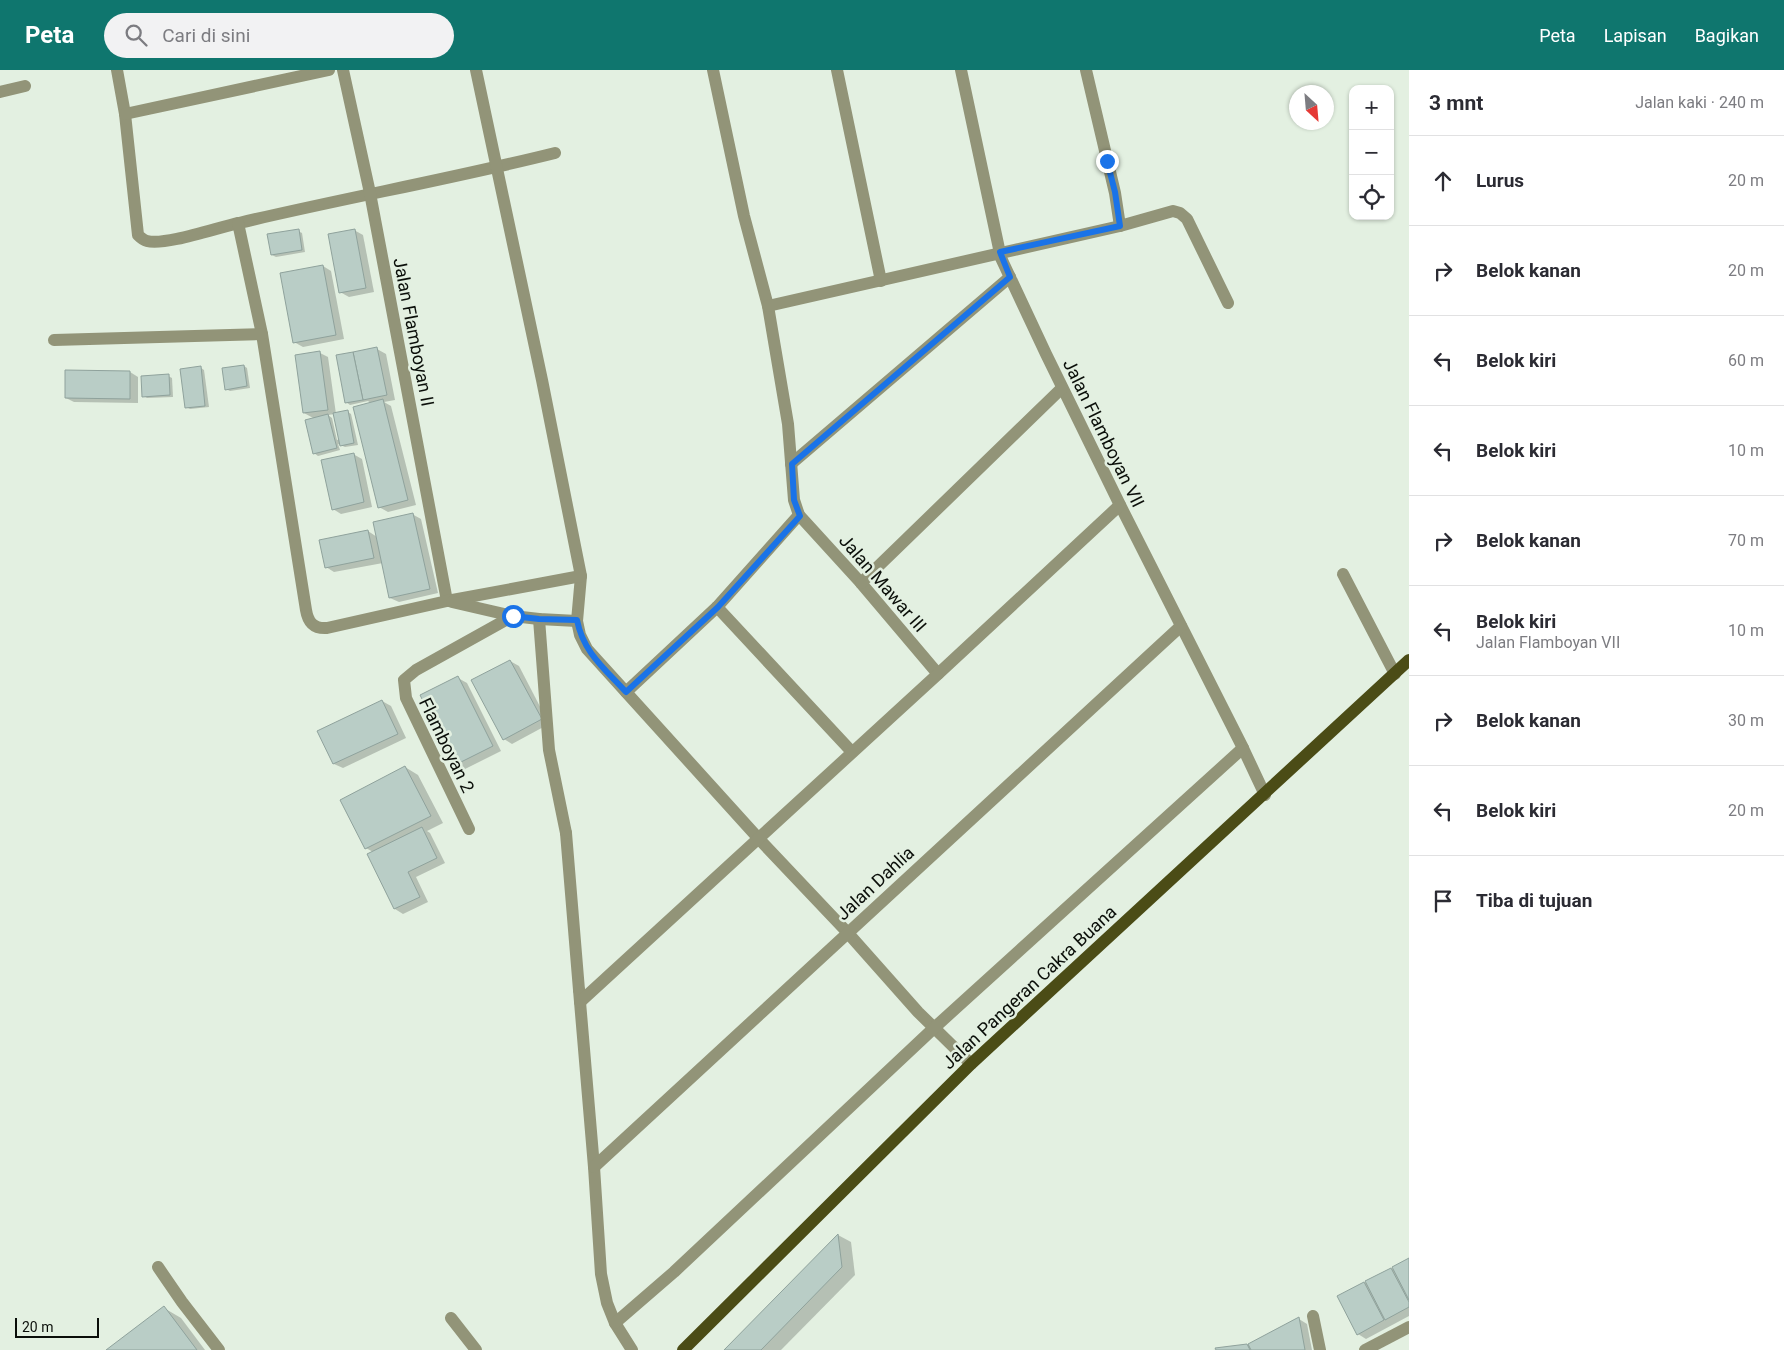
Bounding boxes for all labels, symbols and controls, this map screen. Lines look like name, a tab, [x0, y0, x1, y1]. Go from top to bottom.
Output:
search box	[104, 13, 454, 58]
text: Peta	[25, 21, 74, 49]
icon: search	[122, 21, 150, 49]
text: Cari di sini	[162, 24, 250, 47]
text: Peta	[1539, 25, 1576, 46]
text: Lapisan	[1604, 25, 1667, 46]
text: Bagikan	[1695, 25, 1759, 46]
north arrow	[1289, 85, 1334, 130]
map controls	[1349, 85, 1394, 220]
button: +	[1349, 85, 1394, 130]
text: 3 mnt	[1429, 91, 1483, 115]
text: Jalan kaki · 240 m	[1635, 93, 1764, 112]
button: −	[1349, 130, 1394, 175]
route end	[1096, 150, 1119, 173]
icon: ahead	[1429, 167, 1457, 195]
text: Lurus	[1476, 169, 1524, 192]
text: 20 m	[1728, 171, 1764, 190]
button: locate	[1349, 175, 1394, 220]
street label: Jalan Flamboyan II	[389, 256, 439, 408]
icon: right	[1429, 257, 1457, 285]
text: Belok kanan	[1476, 259, 1581, 282]
text: 20 m	[1728, 261, 1764, 280]
icon: left	[1429, 347, 1457, 375]
text: Belok kiri	[1476, 349, 1556, 372]
text: 60 m	[1728, 351, 1764, 370]
street label: Jalan Flamboyan VII	[1059, 355, 1149, 511]
icon: left	[1429, 437, 1457, 465]
text: Belok kiri	[1476, 439, 1556, 462]
text: 10 m	[1728, 441, 1764, 460]
icon: right	[1429, 527, 1457, 555]
text: Belok kanan	[1476, 529, 1581, 552]
street label: Jalan Mawar III	[835, 530, 931, 636]
text: 70 m	[1728, 531, 1764, 550]
route start	[502, 605, 525, 628]
text: Belok kiri	[1476, 610, 1556, 633]
icon: left	[1429, 617, 1457, 645]
text: 10 m	[1728, 621, 1764, 640]
text: Jalan Flamboyan VII	[1476, 633, 1620, 652]
street label: Flamboyan 2	[415, 694, 479, 796]
icon: right	[1429, 707, 1457, 735]
text: Belok kanan	[1476, 709, 1581, 732]
text: 30 m	[1728, 711, 1764, 730]
icon: left	[1429, 797, 1457, 825]
text: Belok kiri	[1476, 799, 1556, 822]
text: 20 m	[1728, 801, 1764, 820]
street label: Jalan Dahlia	[832, 842, 918, 924]
icon: arrive	[1429, 887, 1457, 915]
text: Tiba di tujuan	[1476, 889, 1592, 912]
street label: Jalan Pangeran Cakra Buana	[938, 901, 1120, 1073]
scale bar	[15, 1315, 99, 1338]
text: 20 m	[22, 1319, 54, 1335]

